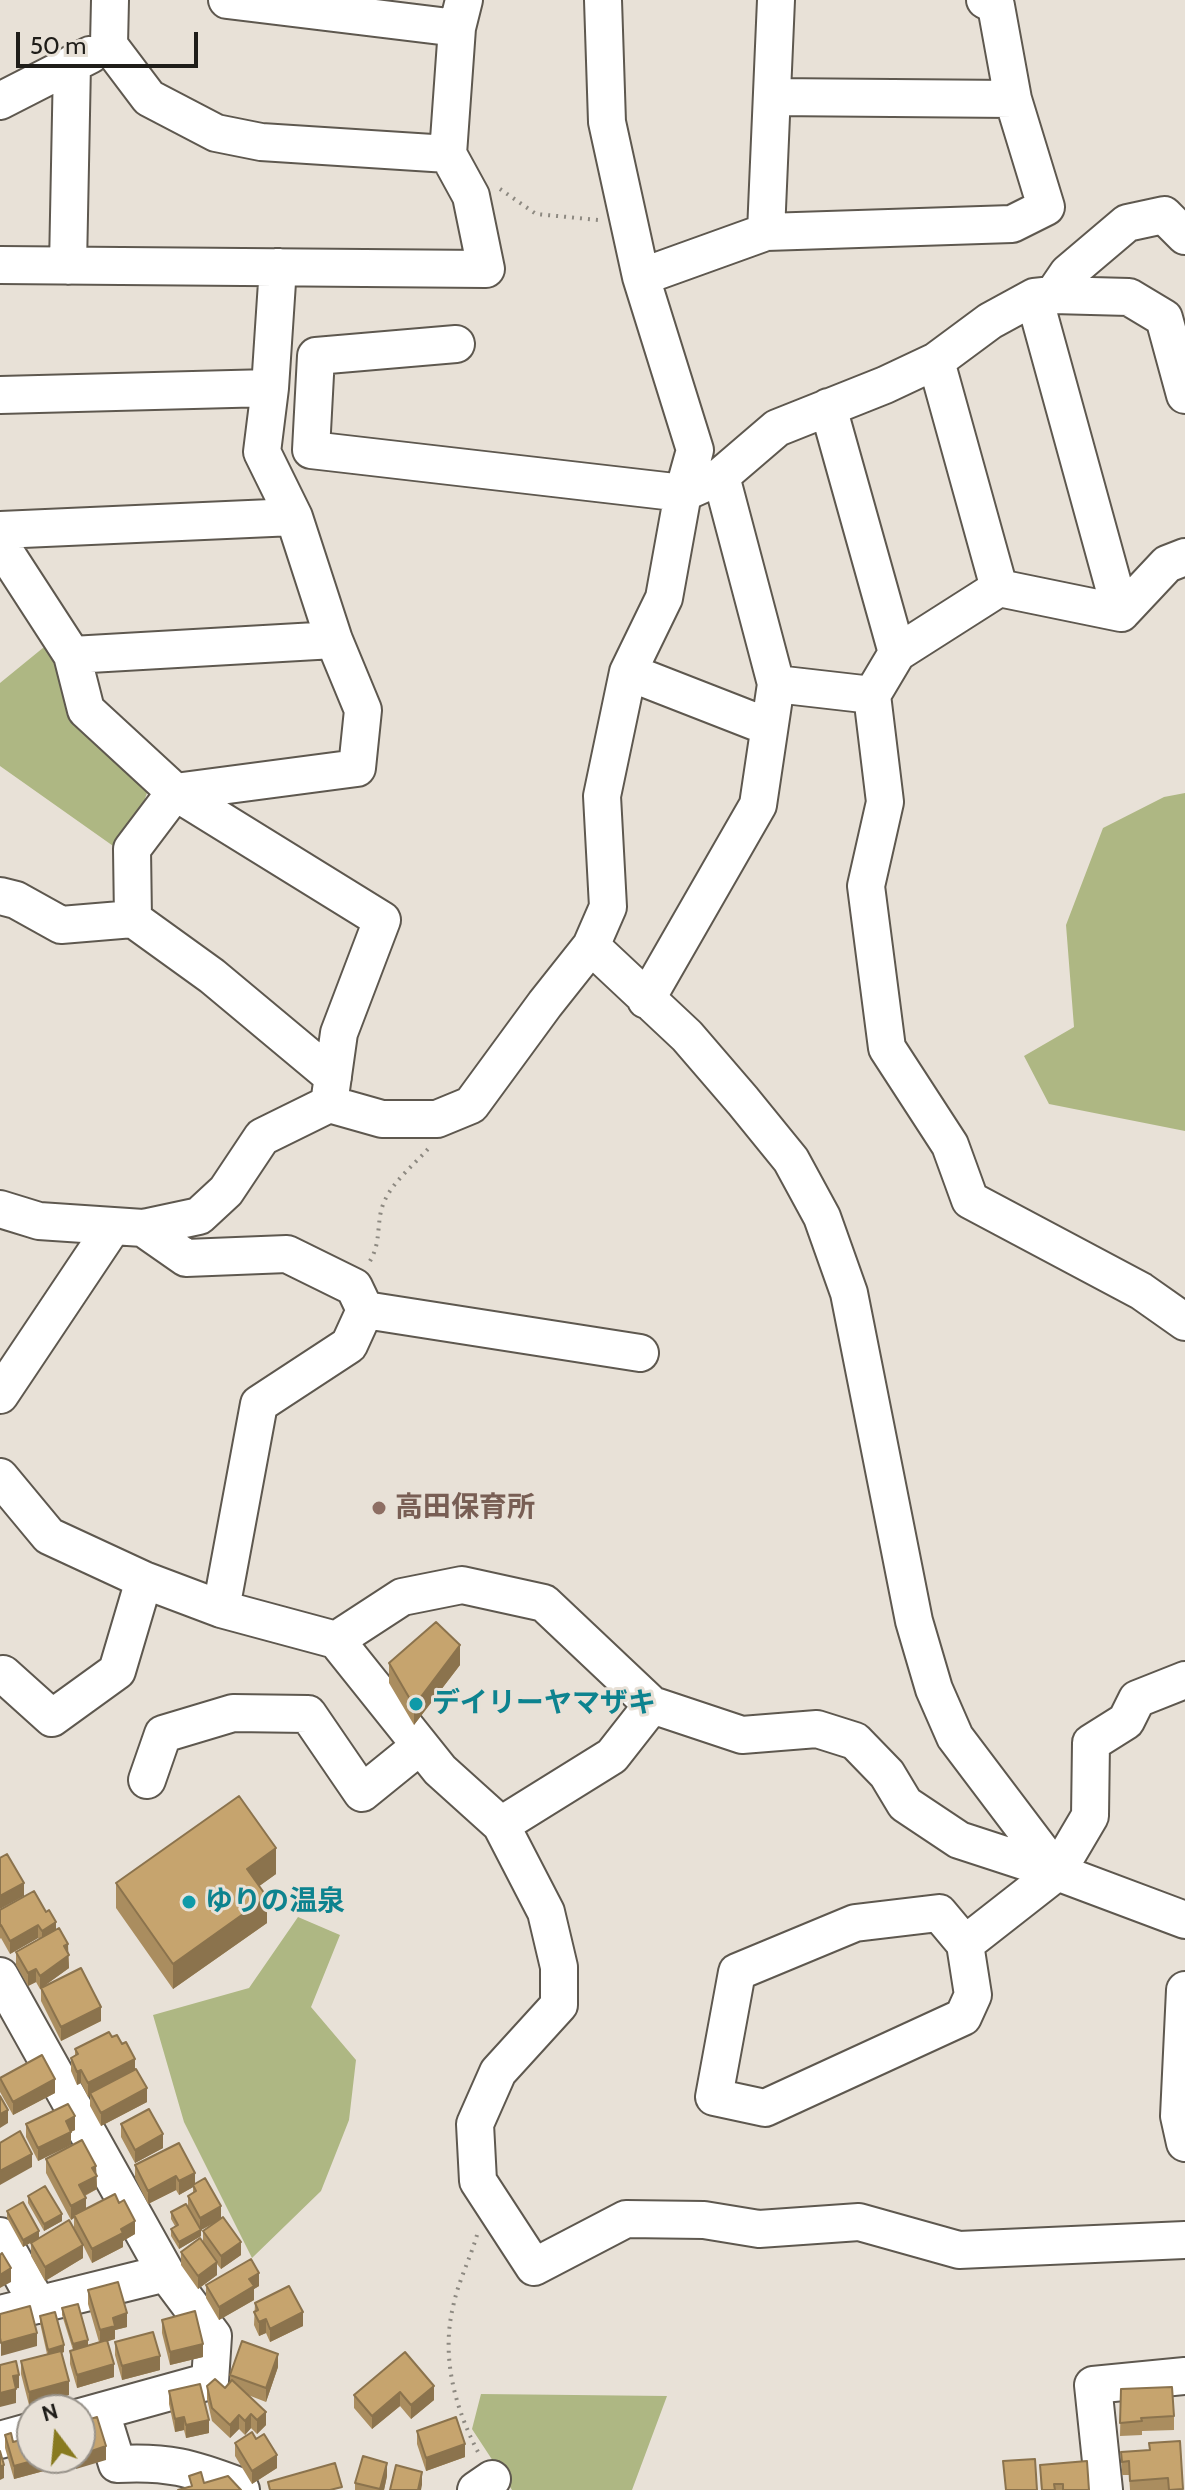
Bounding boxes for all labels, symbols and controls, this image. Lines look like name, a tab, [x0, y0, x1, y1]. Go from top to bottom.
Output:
scale bar	[20, 16, 202, 66]
text: 50 m	[30, 31, 86, 60]
place label: 高田保育所	[395, 1491, 535, 1525]
marker: 高田保育所	[370, 1499, 388, 1517]
place label: デイリーヤマザキ	[432, 1687, 656, 1721]
marker: デイリーヤマザキ	[407, 1695, 425, 1713]
place label: ゆりの温泉	[205, 1885, 345, 1919]
marker: ゆりの温泉	[180, 1893, 198, 1911]
north arrow	[16, 2394, 96, 2474]
text: N	[39, 2397, 61, 2427]

